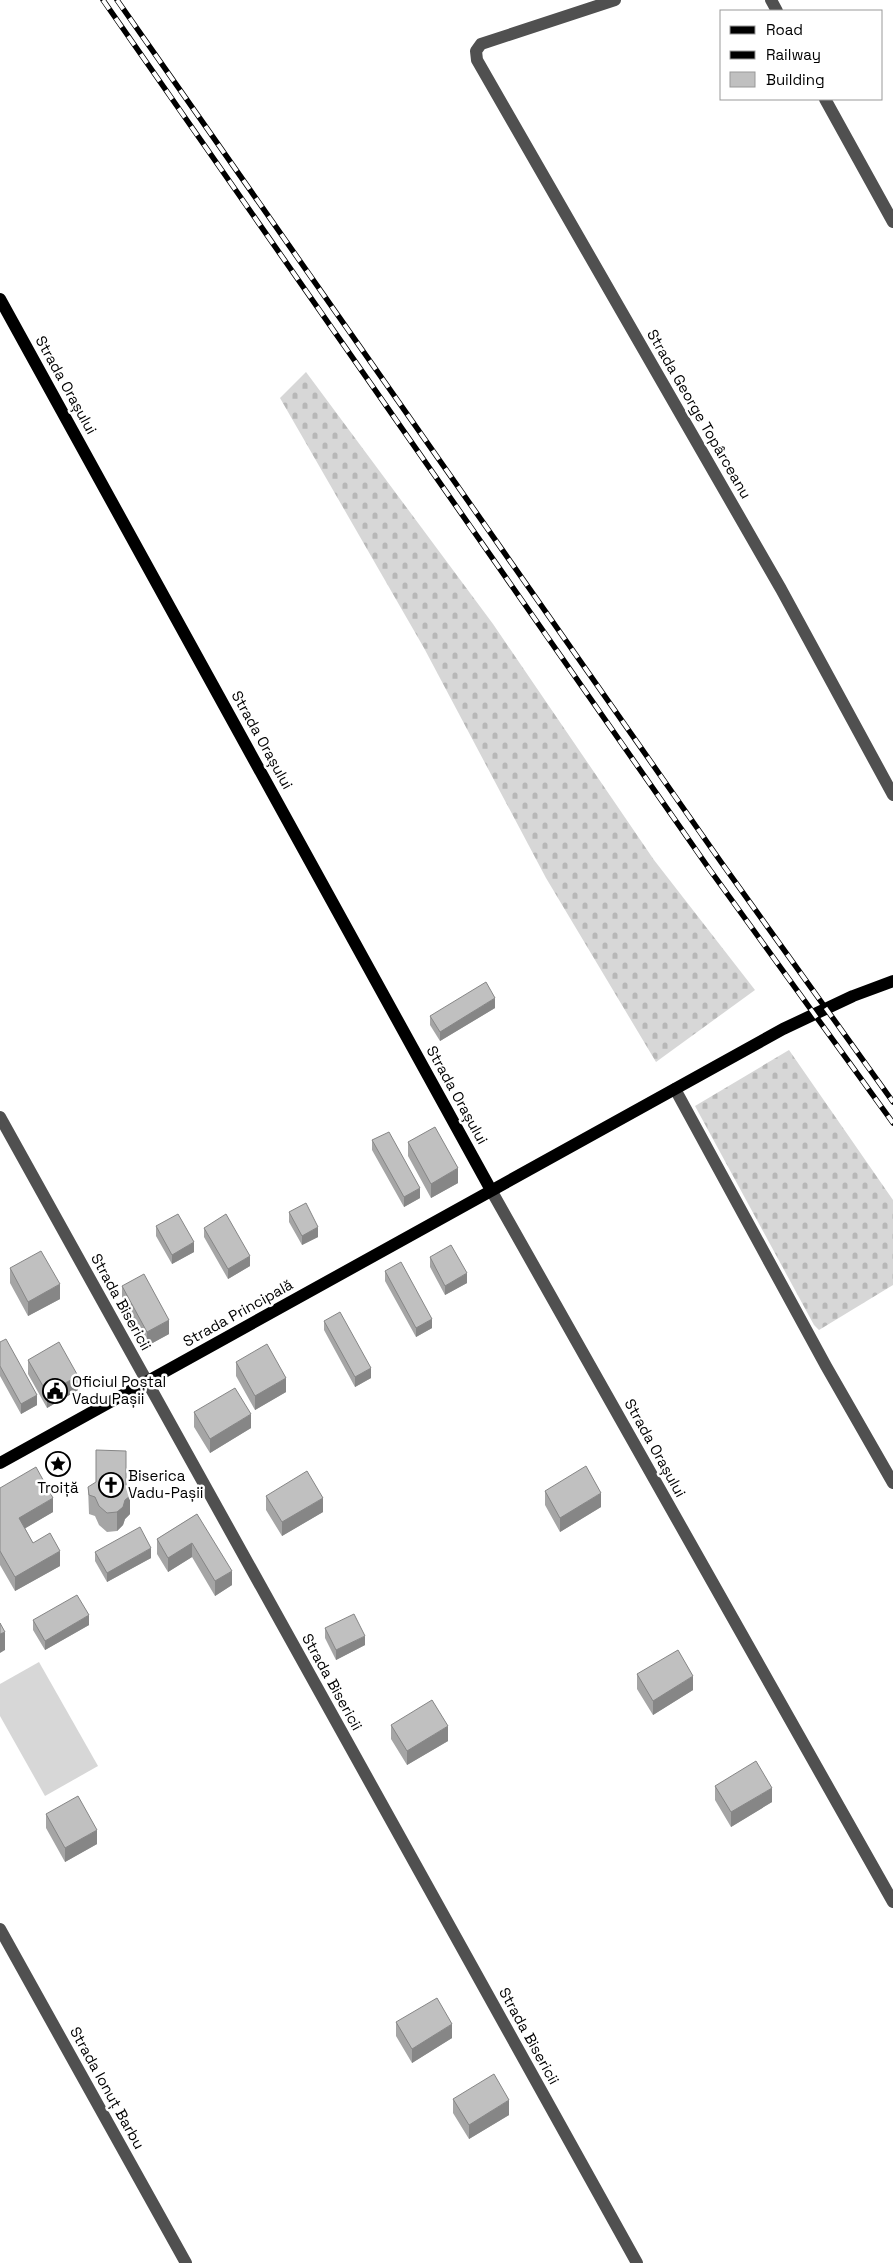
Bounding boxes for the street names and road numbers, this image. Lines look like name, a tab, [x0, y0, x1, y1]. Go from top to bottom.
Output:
street label: Strada George Topârceanu	[643, 326, 756, 502]
street label: Strada Orașului	[32, 332, 101, 437]
street label: Strada Orașului	[228, 687, 297, 792]
street label: Strada Orașului	[423, 1042, 492, 1147]
street label: Strada Bisericii	[87, 1250, 156, 1354]
street label: Strada Principală	[179, 1274, 296, 1351]
street label: Strada Orașului	[621, 1395, 690, 1500]
street label: Strada Bisericii	[298, 1630, 367, 1734]
street label: Strada Bisericii	[495, 1984, 564, 2088]
street label: Strada Ionuț Barbu	[66, 2023, 149, 2152]

